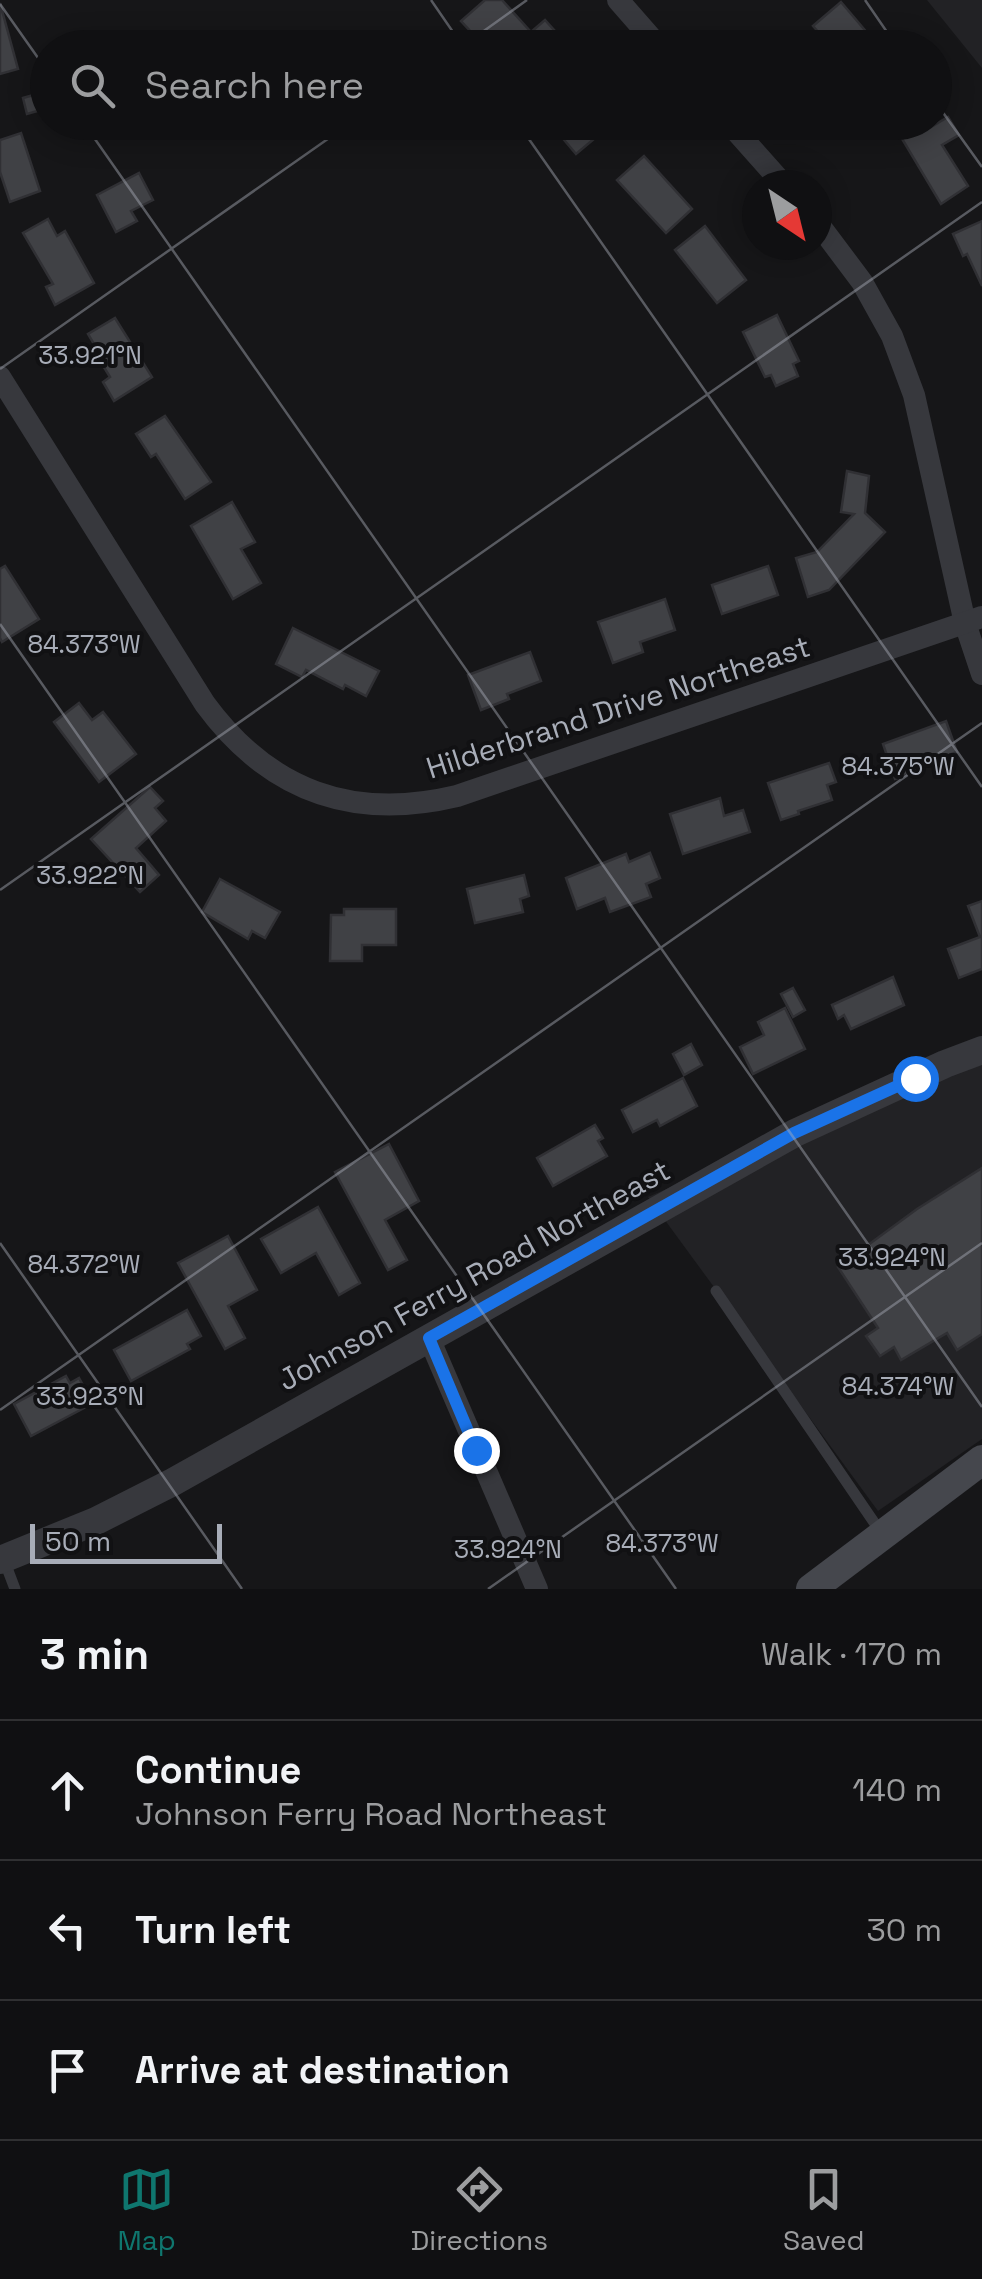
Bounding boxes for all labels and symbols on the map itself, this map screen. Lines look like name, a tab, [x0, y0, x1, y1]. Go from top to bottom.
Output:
north arrow	[742, 170, 832, 260]
text: 33.921°N	[38, 339, 142, 371]
street label: Hilderbrand Drive Northeast	[421, 626, 815, 788]
text: 84.373°W	[27, 628, 141, 660]
text: 84.375°W	[841, 750, 955, 782]
text: 33.922°N	[36, 859, 144, 891]
route start	[893, 1056, 939, 1102]
street label: Johnson Ferry Road Northeast	[271, 1151, 677, 1399]
text: 33.924°N	[838, 1241, 946, 1273]
text: 84.372°W	[28, 1248, 140, 1280]
text: 84.374°W	[842, 1370, 954, 1402]
text: 33.923°N	[36, 1380, 144, 1412]
route end	[454, 1428, 500, 1474]
scale bar	[30, 1519, 222, 1564]
text: 84.373°W	[605, 1527, 719, 1559]
text: 33.924°N	[454, 1533, 562, 1565]

